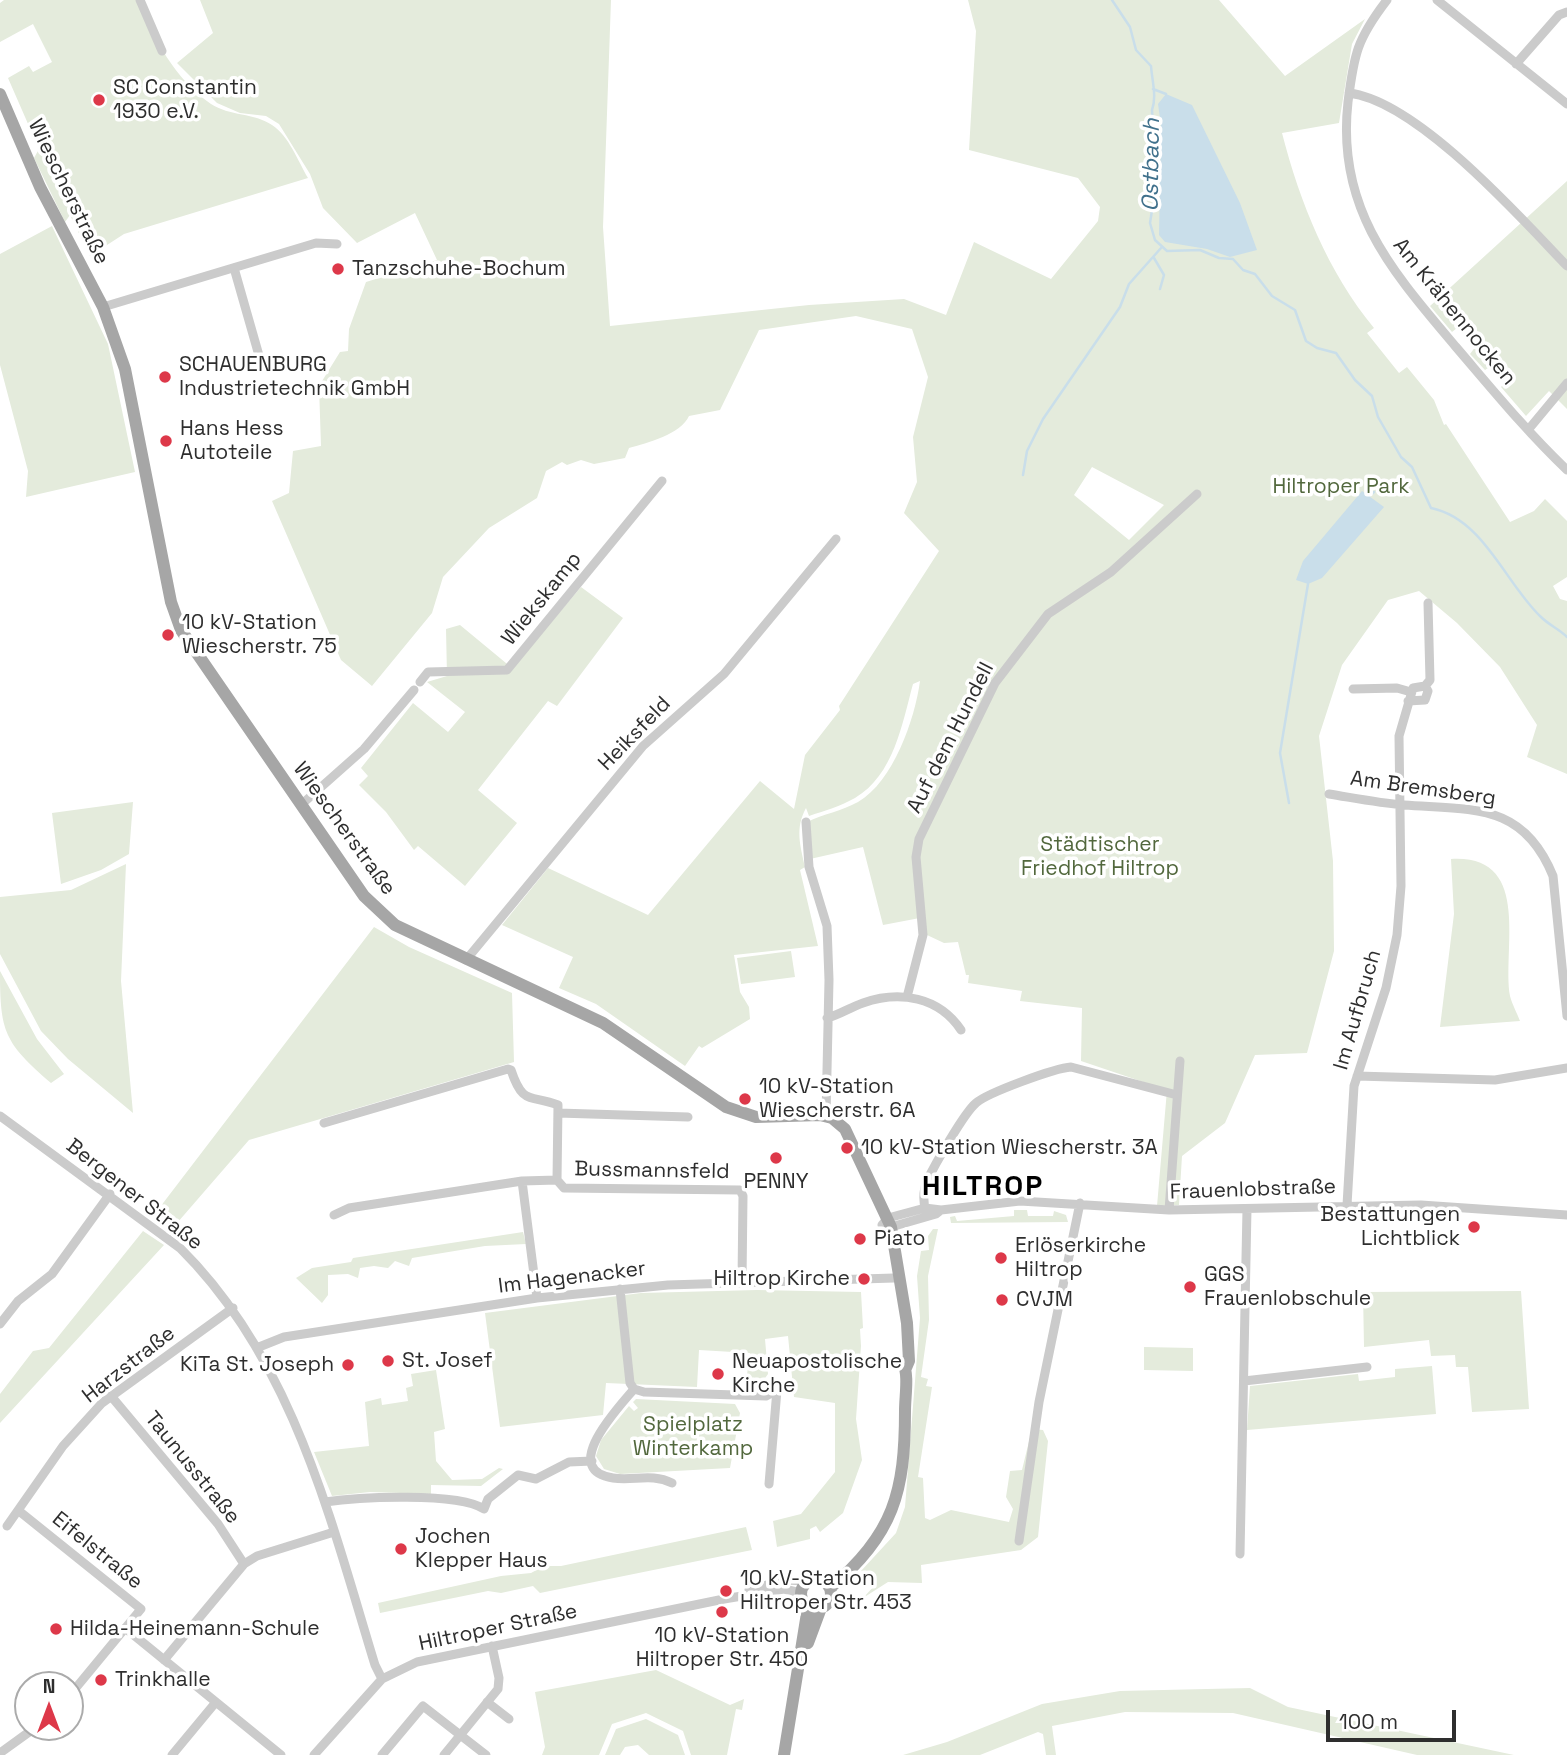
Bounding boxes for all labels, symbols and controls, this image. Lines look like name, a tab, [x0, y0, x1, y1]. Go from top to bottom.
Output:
place label: SC Constantin 1930 e.V.	[113, 75, 257, 125]
marker: SC Constantin 1930 e.V.	[91, 92, 107, 108]
street label: Wiescherstraße	[22, 115, 114, 269]
water label: Ostbach	[1137, 118, 1167, 212]
street label: Am Krähennocken	[1387, 233, 1521, 391]
place label: Tanzschuhe-Bochum	[352, 256, 565, 282]
marker: Tanzschuhe-Bochum	[330, 261, 346, 277]
place label: SCHAUENBURG Industrietechnik GmbH	[179, 352, 410, 402]
marker: SCHAUENBURG Industrietechnik GmbH	[157, 369, 173, 385]
place label: Hans Hess Autoteile	[180, 416, 284, 466]
marker: Hans Hess Autoteile	[158, 433, 174, 449]
park label: Hiltroper Park	[1272, 474, 1410, 500]
street label: Wiekskamp	[497, 547, 587, 651]
place label: 10 kV-Station Wiescherstr. 75	[182, 610, 337, 660]
marker: 10 kV-Station Wiescherstr. 75	[160, 627, 176, 643]
street label: Auf dem Hundell	[902, 658, 1000, 818]
street label: Heiksfeld	[594, 692, 676, 776]
street label: Wiescherstraße	[287, 758, 401, 900]
street label: Am Bremsberg	[1349, 766, 1497, 812]
park label: Städtischer Friedhof Hiltrop	[1021, 832, 1179, 882]
street label: Im Aufbruch	[1329, 947, 1387, 1073]
place label: 10 kV-Station Wiescherstr. 6A	[759, 1074, 915, 1124]
marker: 10 kV-Station Wiescherstr. 6A	[737, 1091, 753, 1107]
street label: Bergener Straße	[61, 1134, 207, 1256]
place label: 10 kV-Station Wiescherstr. 3A	[861, 1135, 1158, 1161]
marker: 10 kV-Station Wiescherstr. 3A	[839, 1140, 855, 1156]
marker: PENNY	[768, 1150, 784, 1166]
street label: Bussmannsfeld	[574, 1157, 730, 1185]
place label: PENNY	[743, 1169, 809, 1195]
district label: HILTROP	[923, 1170, 1043, 1204]
street label: Frauenlobstraße	[1169, 1175, 1337, 1205]
place label: Bestattungen Lichtblick	[1320, 1202, 1460, 1252]
marker: Bestattungen Lichtblick	[1466, 1219, 1482, 1235]
place label: Piato	[874, 1226, 925, 1252]
marker: Piato	[852, 1231, 868, 1247]
place label: Erlöserkirche Hiltrop	[1015, 1233, 1146, 1283]
marker: Erlöserkirche Hiltrop	[993, 1250, 1009, 1266]
street label: Im Hagenacker	[497, 1256, 647, 1300]
place label: GGS Frauenlobschule	[1204, 1262, 1371, 1312]
place label: Hiltrop Kirche	[713, 1266, 850, 1292]
marker: Hiltrop Kirche	[856, 1271, 872, 1287]
marker: GGS Frauenlobschule	[1182, 1279, 1198, 1295]
place label: CVJM	[1016, 1287, 1073, 1313]
marker: CVJM	[994, 1292, 1010, 1308]
street label: Harzstraße	[78, 1321, 180, 1409]
place label: St. Josef	[402, 1348, 493, 1374]
place label: Neuapostolische Kirche	[732, 1349, 902, 1399]
place label: KiTa St. Joseph	[180, 1352, 334, 1378]
marker: St. Josef	[380, 1353, 396, 1369]
marker: KiTa St. Joseph	[340, 1357, 356, 1373]
marker: Neuapostolische Kirche	[710, 1366, 726, 1382]
street label: Taunusstraße	[139, 1407, 245, 1529]
park label: Spielplatz Winterkamp	[633, 1412, 753, 1462]
street label: Eifelstraße	[47, 1507, 147, 1595]
place label: Jochen Klepper Haus	[415, 1524, 548, 1574]
marker: Jochen Klepper Haus	[393, 1541, 409, 1557]
place label: 10 kV-Station Hiltroper Str. 453	[740, 1566, 912, 1616]
marker: 10 kV-Station Hiltroper Str. 453	[718, 1583, 734, 1599]
street label: Hiltroper Straße	[416, 1599, 580, 1657]
marker: 10 kV-Station Hiltroper Str. 450	[714, 1604, 730, 1620]
place label: Hilda-Heinemann-Schule	[70, 1616, 320, 1642]
marker: Hilda-Heinemann-Schule	[48, 1621, 64, 1637]
place label: 10 kV-Station Hiltroper Str. 450	[636, 1623, 808, 1673]
place label: Trinkhalle	[115, 1667, 211, 1693]
north arrow	[14, 1671, 84, 1741]
marker: Trinkhalle	[93, 1672, 109, 1688]
text: N	[43, 1674, 55, 1699]
scale bar	[1329, 1696, 1458, 1740]
text: 100 m	[1339, 1708, 1398, 1735]

